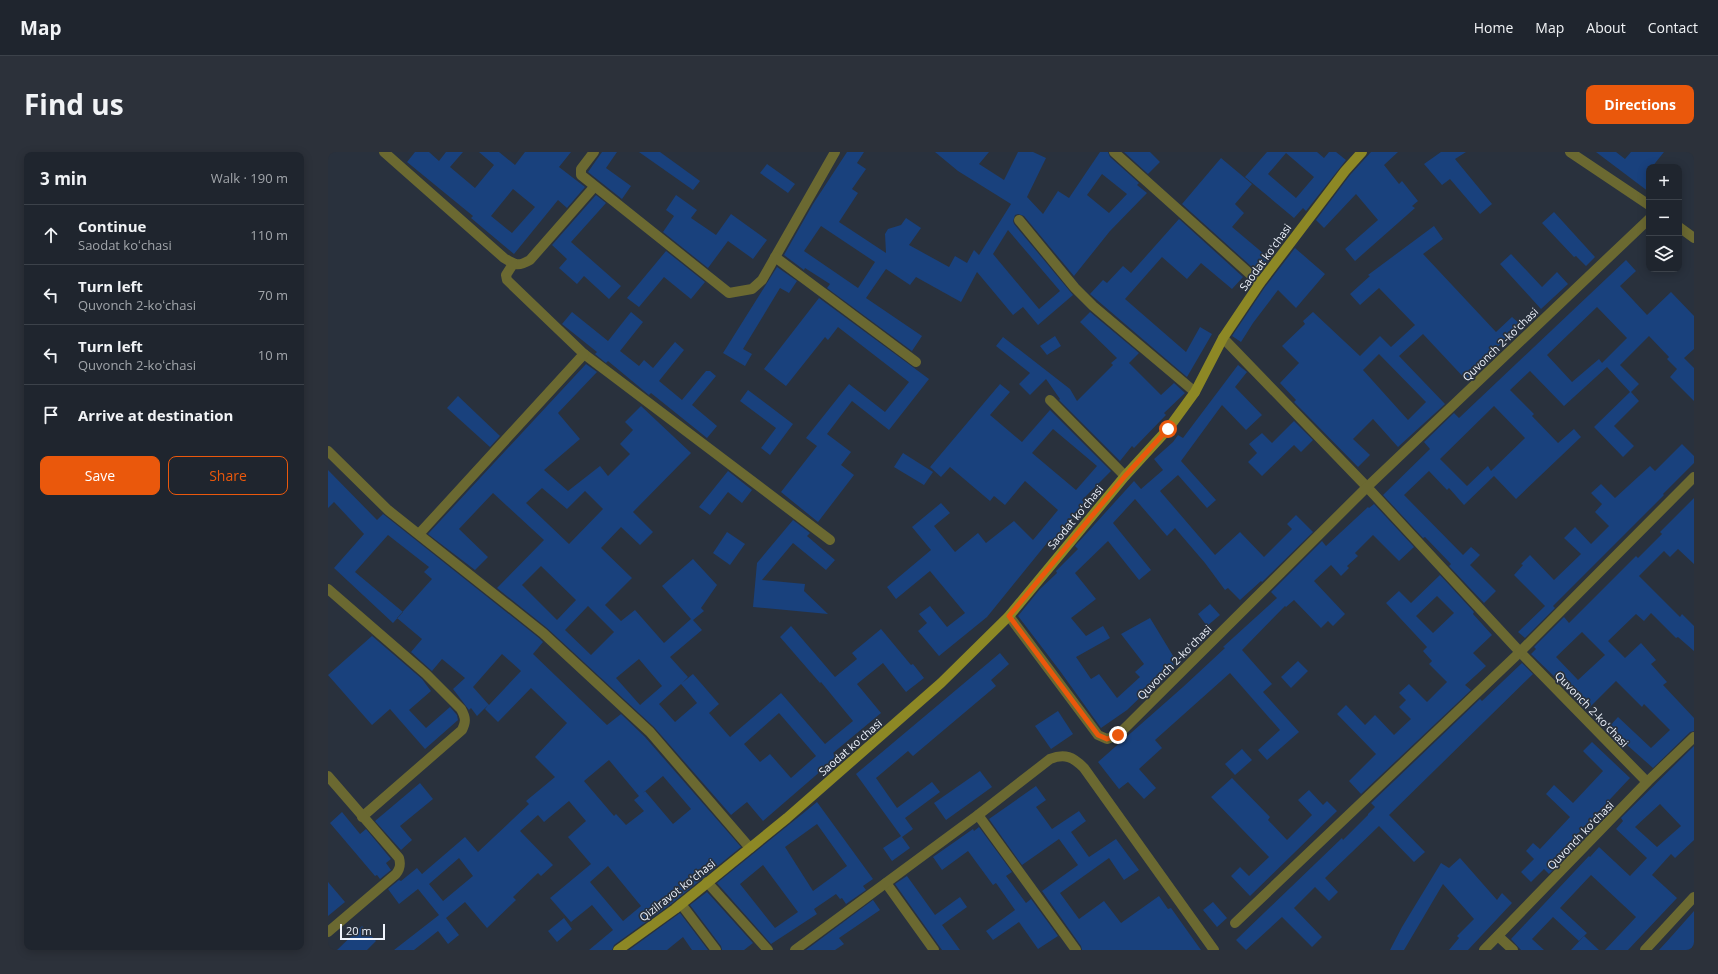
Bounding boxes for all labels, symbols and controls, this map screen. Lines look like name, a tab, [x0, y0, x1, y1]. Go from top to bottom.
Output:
text: Map	[20, 15, 61, 41]
text: Home	[1474, 18, 1513, 37]
text: Map	[1535, 18, 1564, 37]
text: About	[1586, 18, 1626, 37]
text: Contact	[1648, 18, 1698, 37]
text: Find us	[24, 85, 124, 123]
button: Directions	[1586, 85, 1694, 124]
map controls	[1646, 164, 1682, 272]
button: +	[1646, 164, 1682, 200]
text: 3 min	[40, 167, 87, 190]
text: Walk · 190 m	[211, 169, 288, 187]
button: −	[1646, 200, 1682, 236]
text: Continue	[78, 216, 146, 236]
street label: Saodat koʻchasi	[1236, 220, 1294, 294]
icon: ahead	[40, 224, 62, 246]
text: 110 m	[250, 226, 288, 244]
text: Saodat koʻchasi	[78, 236, 172, 254]
button: layers	[1646, 236, 1682, 272]
text: Turn left	[78, 276, 143, 296]
icon: left	[40, 284, 62, 306]
text: 70 m	[258, 286, 288, 304]
text: Quvonch 2-koʻchasi	[78, 296, 196, 314]
street label: Quvonch 2-koʻchasi	[1459, 304, 1541, 384]
text: Turn left	[78, 336, 143, 356]
icon: left	[40, 344, 62, 366]
text: 10 m	[258, 346, 288, 364]
text: Quvonch 2-koʻchasi	[78, 356, 196, 374]
icon: arrive	[40, 404, 62, 426]
text: Arrive at destination	[78, 405, 233, 425]
route start	[1159, 420, 1177, 438]
button: Save	[40, 456, 160, 495]
button: Share	[168, 456, 288, 495]
street label: Saodat koʻchasi	[1044, 482, 1106, 552]
street label: Quvonch 2-koʻchasi	[1133, 621, 1215, 703]
street label: Quvonch 2-koʻchasi	[1552, 668, 1632, 750]
street label: Saodat koʻchasi	[815, 715, 885, 779]
route end	[1109, 726, 1127, 744]
street label: Quvonch koʻchasi	[1543, 797, 1617, 873]
street label: Qizilravot koʻchasi	[636, 856, 718, 924]
scale bar	[340, 922, 385, 941]
text: 20 m	[346, 923, 372, 938]

